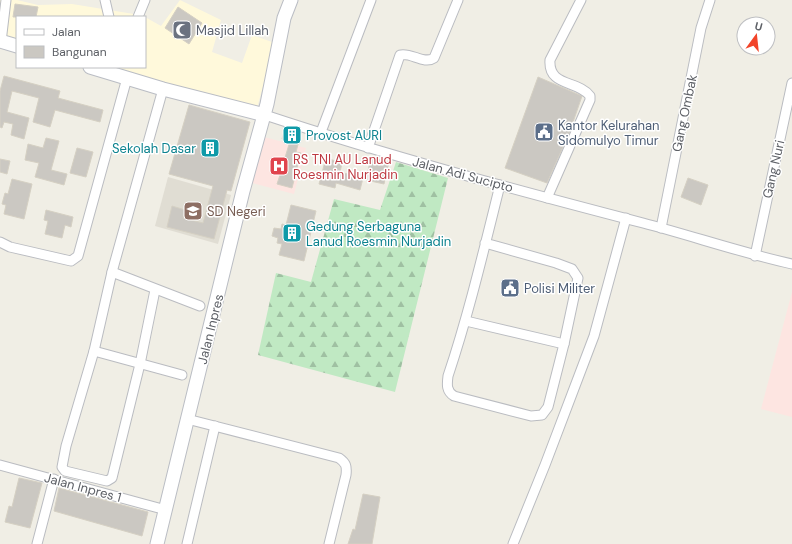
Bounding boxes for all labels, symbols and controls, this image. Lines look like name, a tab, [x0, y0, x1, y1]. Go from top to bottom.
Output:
legend	[16, 16, 146, 68]
north arrow	[736, 16, 776, 56]
mosque icon: Masjid Lillah	[171, 19, 193, 41]
text: U	[753, 19, 764, 34]
place label: Masjid Lillah	[196, 22, 269, 39]
text: Jalan	[52, 24, 81, 40]
text: Bangunan	[52, 44, 107, 60]
street label: Gang Ombak	[668, 73, 701, 153]
place label: Kantor Kelurahan Sidomulyo Timur	[558, 117, 660, 149]
public building icon: Kantor Kelurahan Sidomulyo Timur	[533, 121, 555, 143]
building icon: Provost AURI	[281, 124, 303, 146]
place label: Provost AURI	[306, 127, 382, 144]
building icon: Sekolah Dasar	[199, 137, 221, 159]
street label: Gang Nuri	[759, 138, 788, 200]
place label: Sekolah Dasar	[112, 140, 196, 157]
place label: RS TNI AU Lanud Roesmin Nurjadin	[293, 151, 398, 183]
street label: Jalan Adi Sucipto	[411, 153, 515, 196]
hospital icon: RS TNI AU Lanud Roesmin Nurjadin	[268, 155, 290, 177]
school or university icon: SD Negeri	[182, 200, 204, 222]
place label: SD Negeri	[207, 203, 266, 220]
place label: Gedung Serbaguna Lanud Roesmin Nurjadin	[306, 218, 451, 250]
building icon: Gedung Serbaguna Lanud Roesmin Nurjadin	[281, 222, 303, 244]
public building icon: Polisi Militer	[499, 277, 521, 299]
place label: Polisi Militer	[524, 280, 595, 297]
street label: Jalan Inpres	[194, 292, 227, 366]
street label: Jalan Inpres 1	[42, 469, 123, 506]

